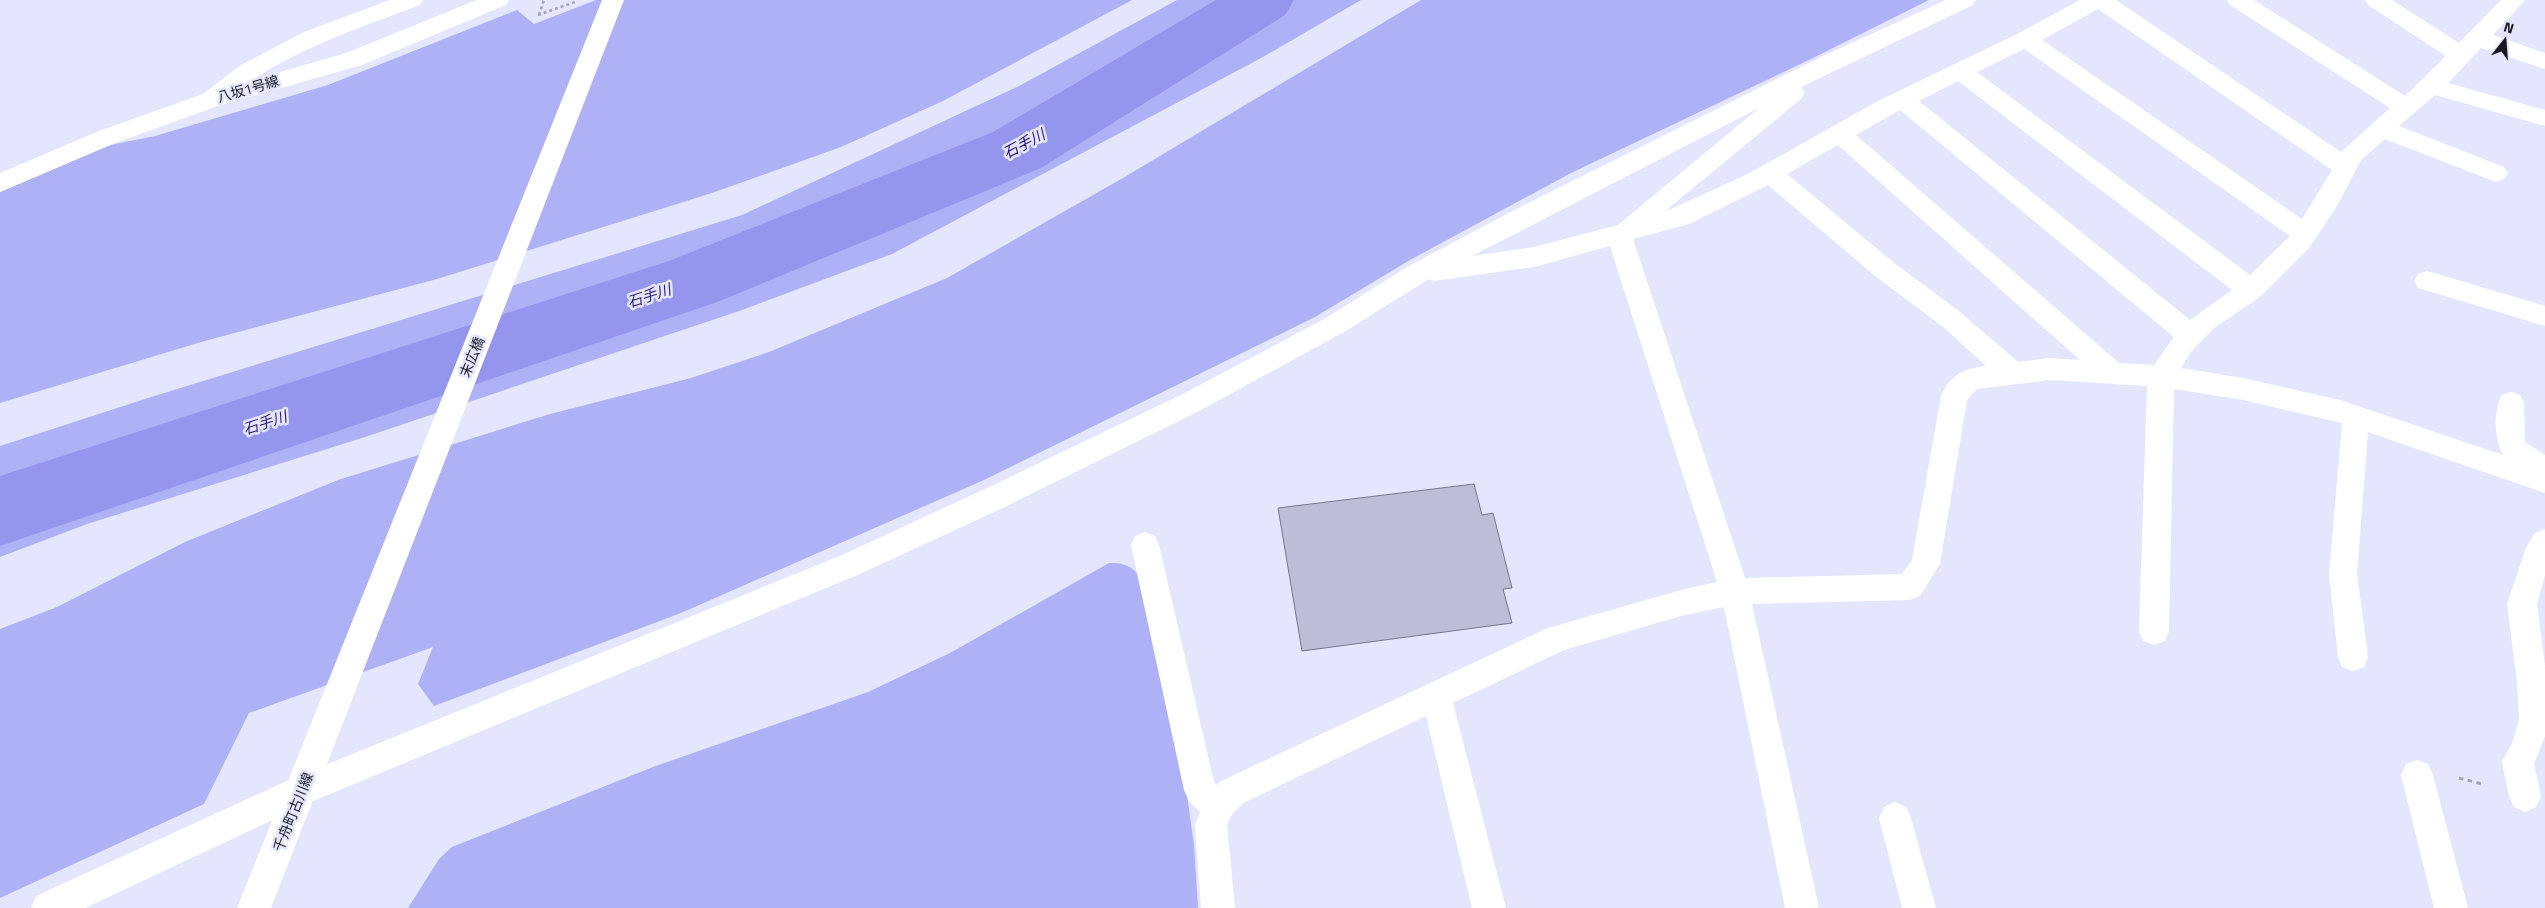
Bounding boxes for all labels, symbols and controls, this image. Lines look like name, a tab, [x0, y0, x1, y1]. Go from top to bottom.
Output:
north arrow	[2480, 15, 2530, 65]
text: N	[2501, 16, 2517, 39]
street label: 八坂1号線	[214, 70, 281, 107]
water label: 石手川	[998, 122, 1051, 164]
water label: 石手川	[624, 277, 676, 313]
street label: 末広橋	[454, 333, 489, 380]
water label: 石手川	[240, 404, 292, 440]
street label: 千舟町古川線	[267, 769, 318, 855]

